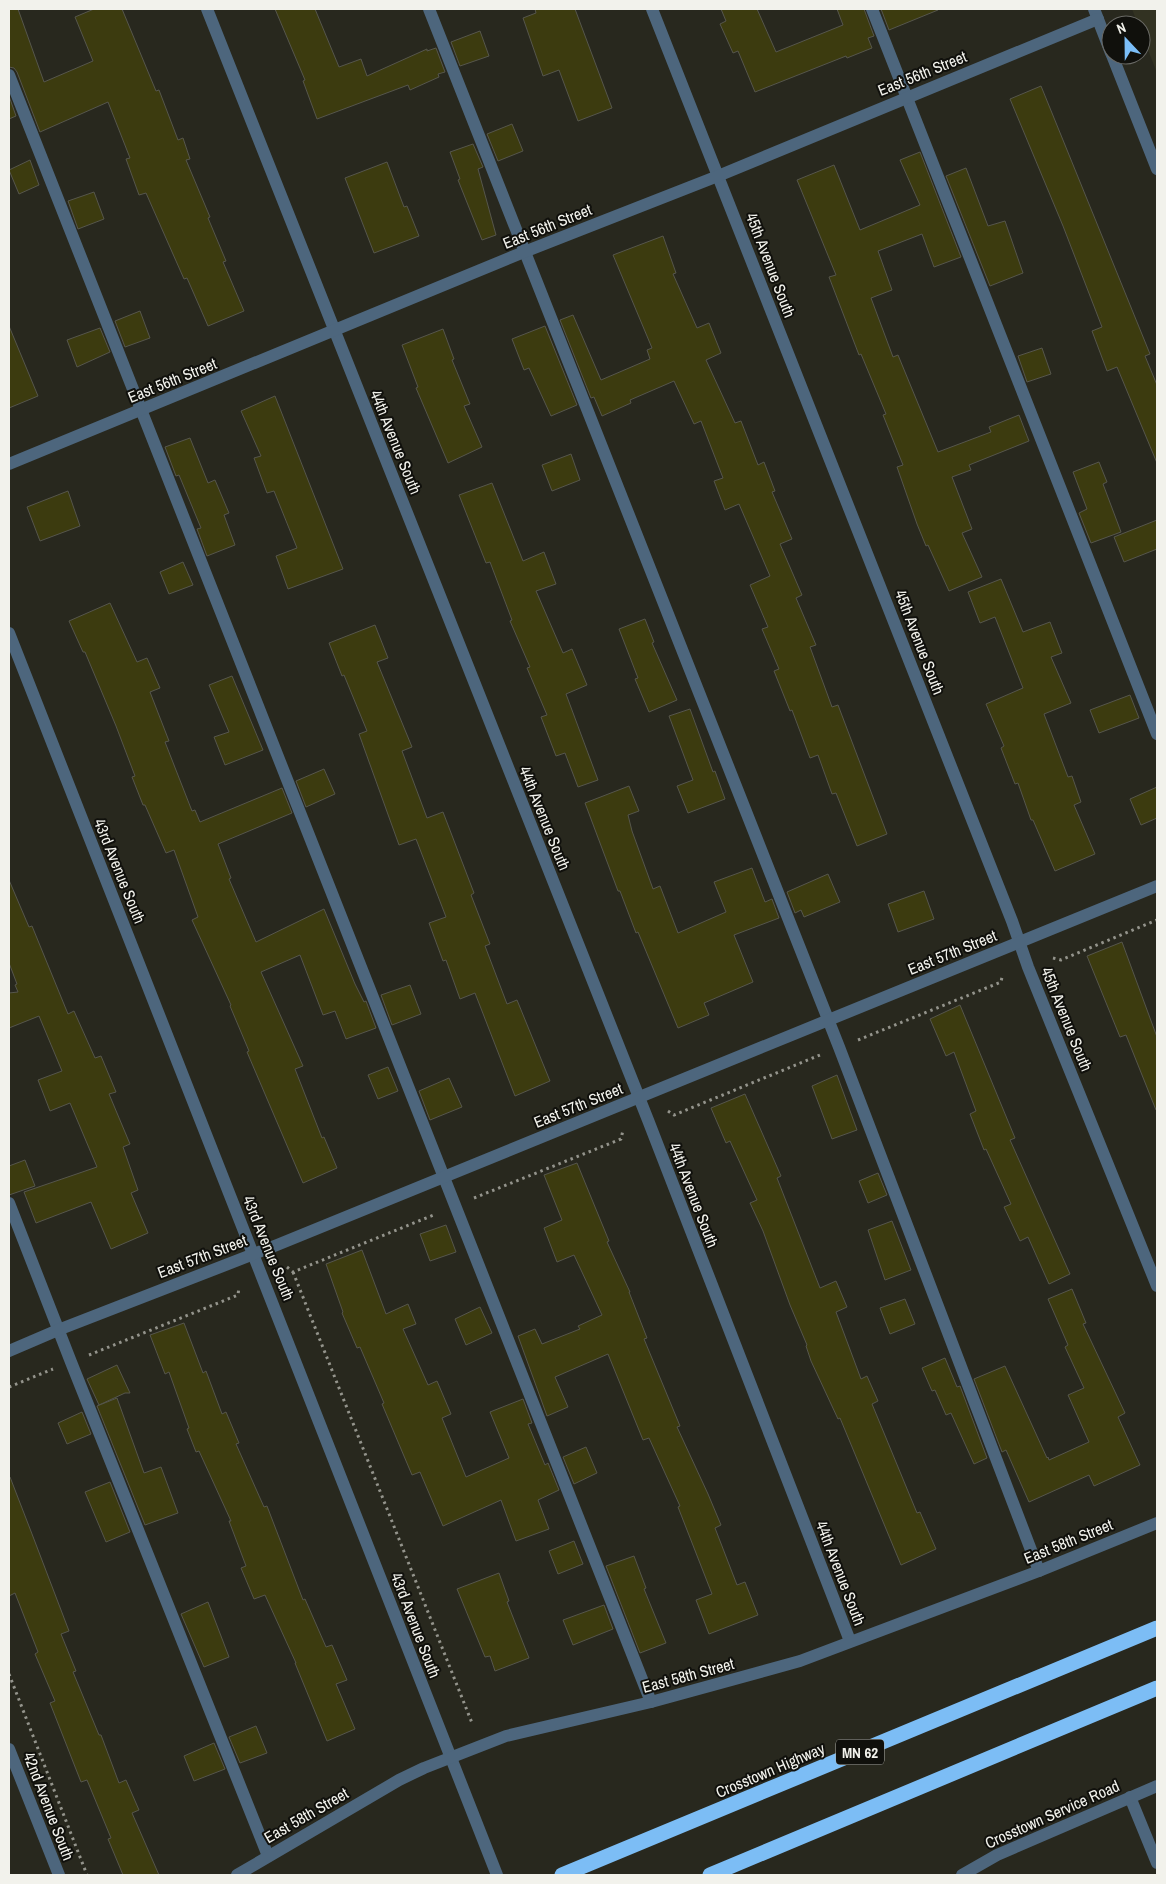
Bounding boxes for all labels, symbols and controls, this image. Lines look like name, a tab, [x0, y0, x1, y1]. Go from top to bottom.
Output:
north arrow	[1101, 15, 1151, 65]
text: N	[1114, 18, 1128, 38]
street label: East 56th Street	[874, 45, 970, 101]
street label: East 56th Street	[499, 198, 595, 254]
street label: 45th Avenue South	[741, 209, 801, 321]
street label: East 56th Street	[124, 352, 220, 408]
street label: 44th Avenue South	[365, 387, 427, 497]
street label: 45th Avenue South	[890, 586, 950, 698]
street label: 44th Avenue South	[514, 763, 576, 873]
street label: 43rd Avenue South	[89, 815, 151, 927]
street label: East 57th Street	[904, 924, 1000, 980]
street label: 45th Avenue South	[1036, 964, 1098, 1074]
street label: East 57th Street	[530, 1077, 626, 1133]
street label: 44th Avenue South	[664, 1139, 724, 1251]
street label: 43rd Avenue South	[238, 1192, 300, 1304]
street label: East 57th Street	[154, 1229, 250, 1283]
street label: East 58th Street	[1020, 1513, 1116, 1569]
street label: 44th Avenue South	[811, 1517, 871, 1629]
street label: 43rd Avenue South	[386, 1569, 446, 1681]
street label: East 58th Street	[640, 1652, 737, 1698]
street label: Crosstown Highway	[712, 1737, 828, 1803]
road number: MN 62	[836, 1740, 884, 1764]
street label: 42nd Avenue South	[18, 1749, 80, 1863]
street label: Crosstown Service Road	[981, 1774, 1123, 1854]
street label: East 58th Street	[260, 1782, 353, 1848]

